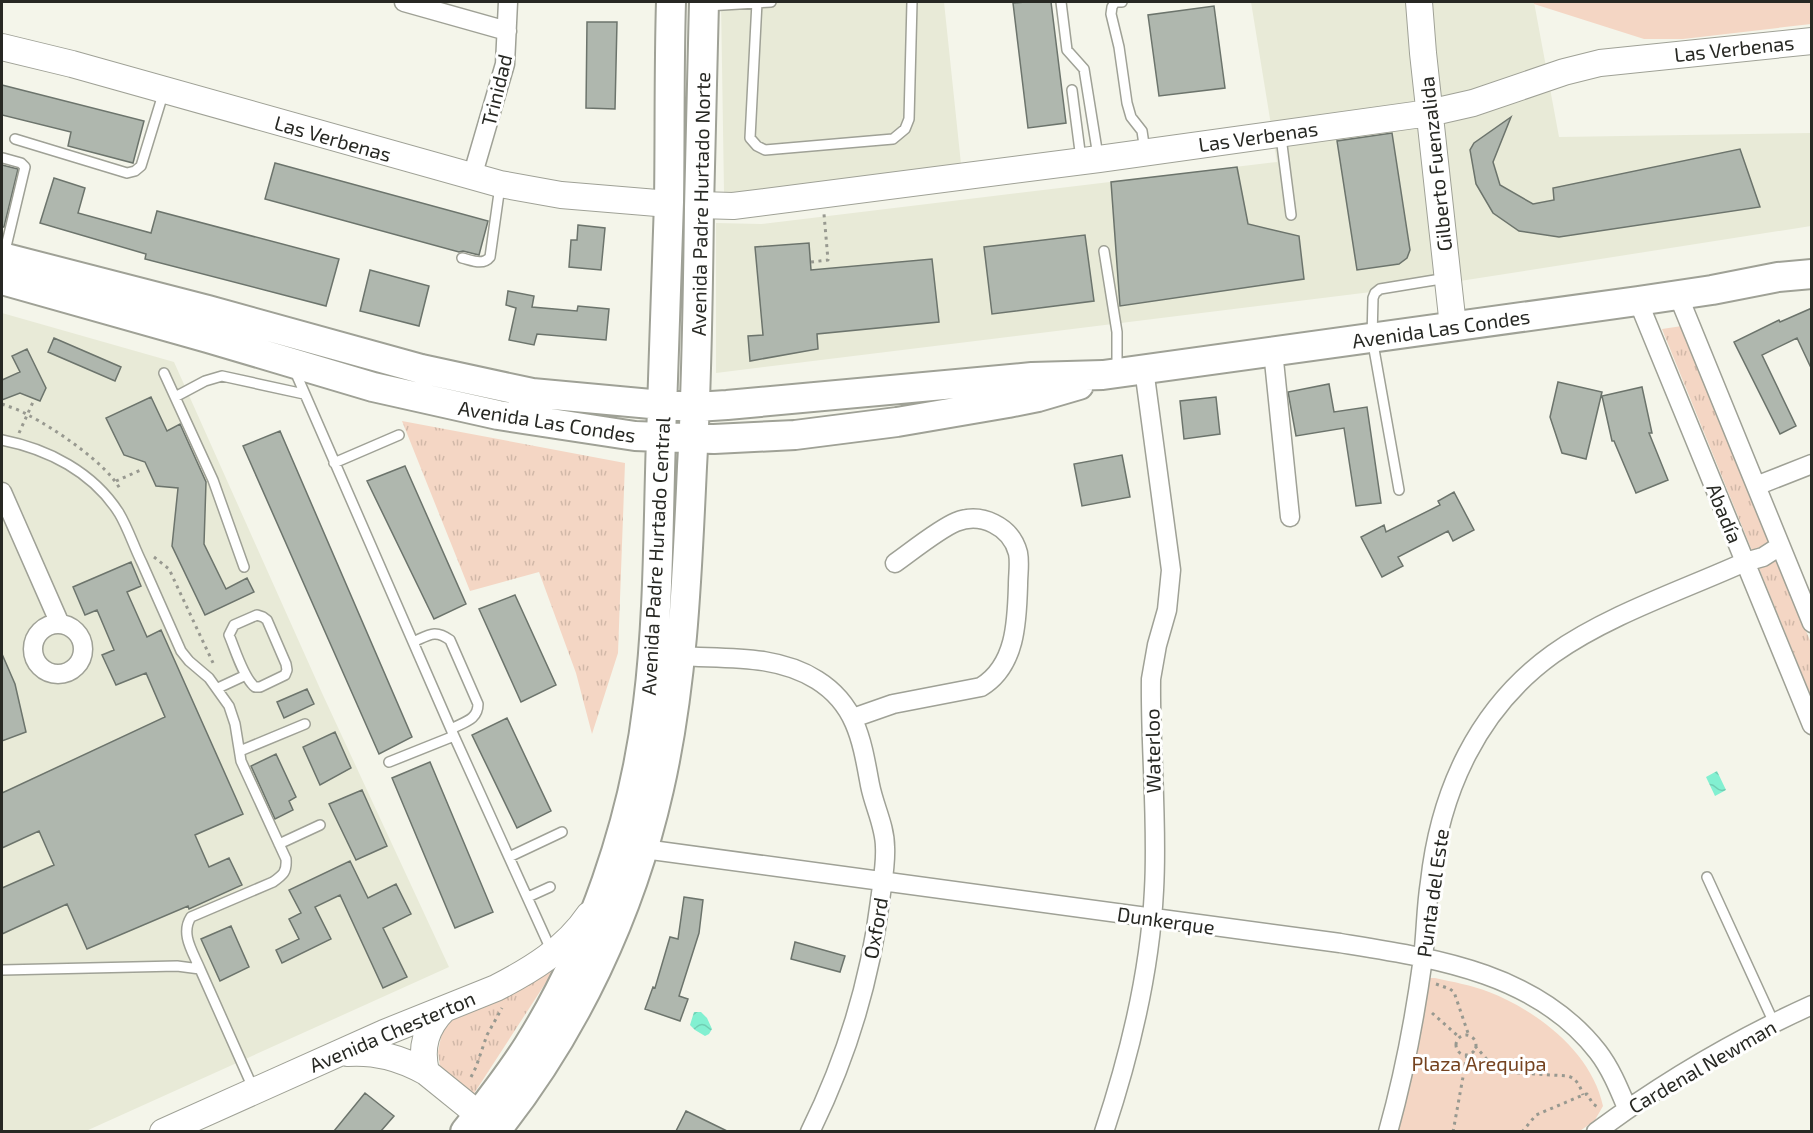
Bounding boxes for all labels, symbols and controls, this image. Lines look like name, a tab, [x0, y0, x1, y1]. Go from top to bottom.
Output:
street label: Las Verbenas	[1673, 30, 1795, 66]
street label: Trinidad	[475, 52, 517, 128]
street label: Avenida Padre Hurtado Norte	[686, 72, 714, 336]
street label: Gilberto Fuenzalida	[1414, 75, 1456, 253]
street label: Las Verbenas	[272, 110, 394, 166]
street label: Las Verbenas	[1197, 116, 1319, 156]
street label: Avenida Las Condes	[1351, 304, 1531, 352]
street label: Avenida Las Condes	[457, 395, 637, 447]
street label: Avenida Padre Hurtado Central	[636, 416, 674, 696]
street label: Abadía	[1702, 480, 1748, 546]
street label: Waterloo	[1139, 708, 1165, 794]
street label: Punta del Este	[1411, 827, 1453, 959]
street label: Oxford	[858, 895, 892, 961]
street label: Dunkerque	[1116, 901, 1216, 939]
street label: Avenida Chesterton	[306, 985, 478, 1077]
street label: Cardenal Newman	[1624, 1014, 1780, 1118]
park label: Plaza Arequipa	[1411, 1051, 1547, 1075]

